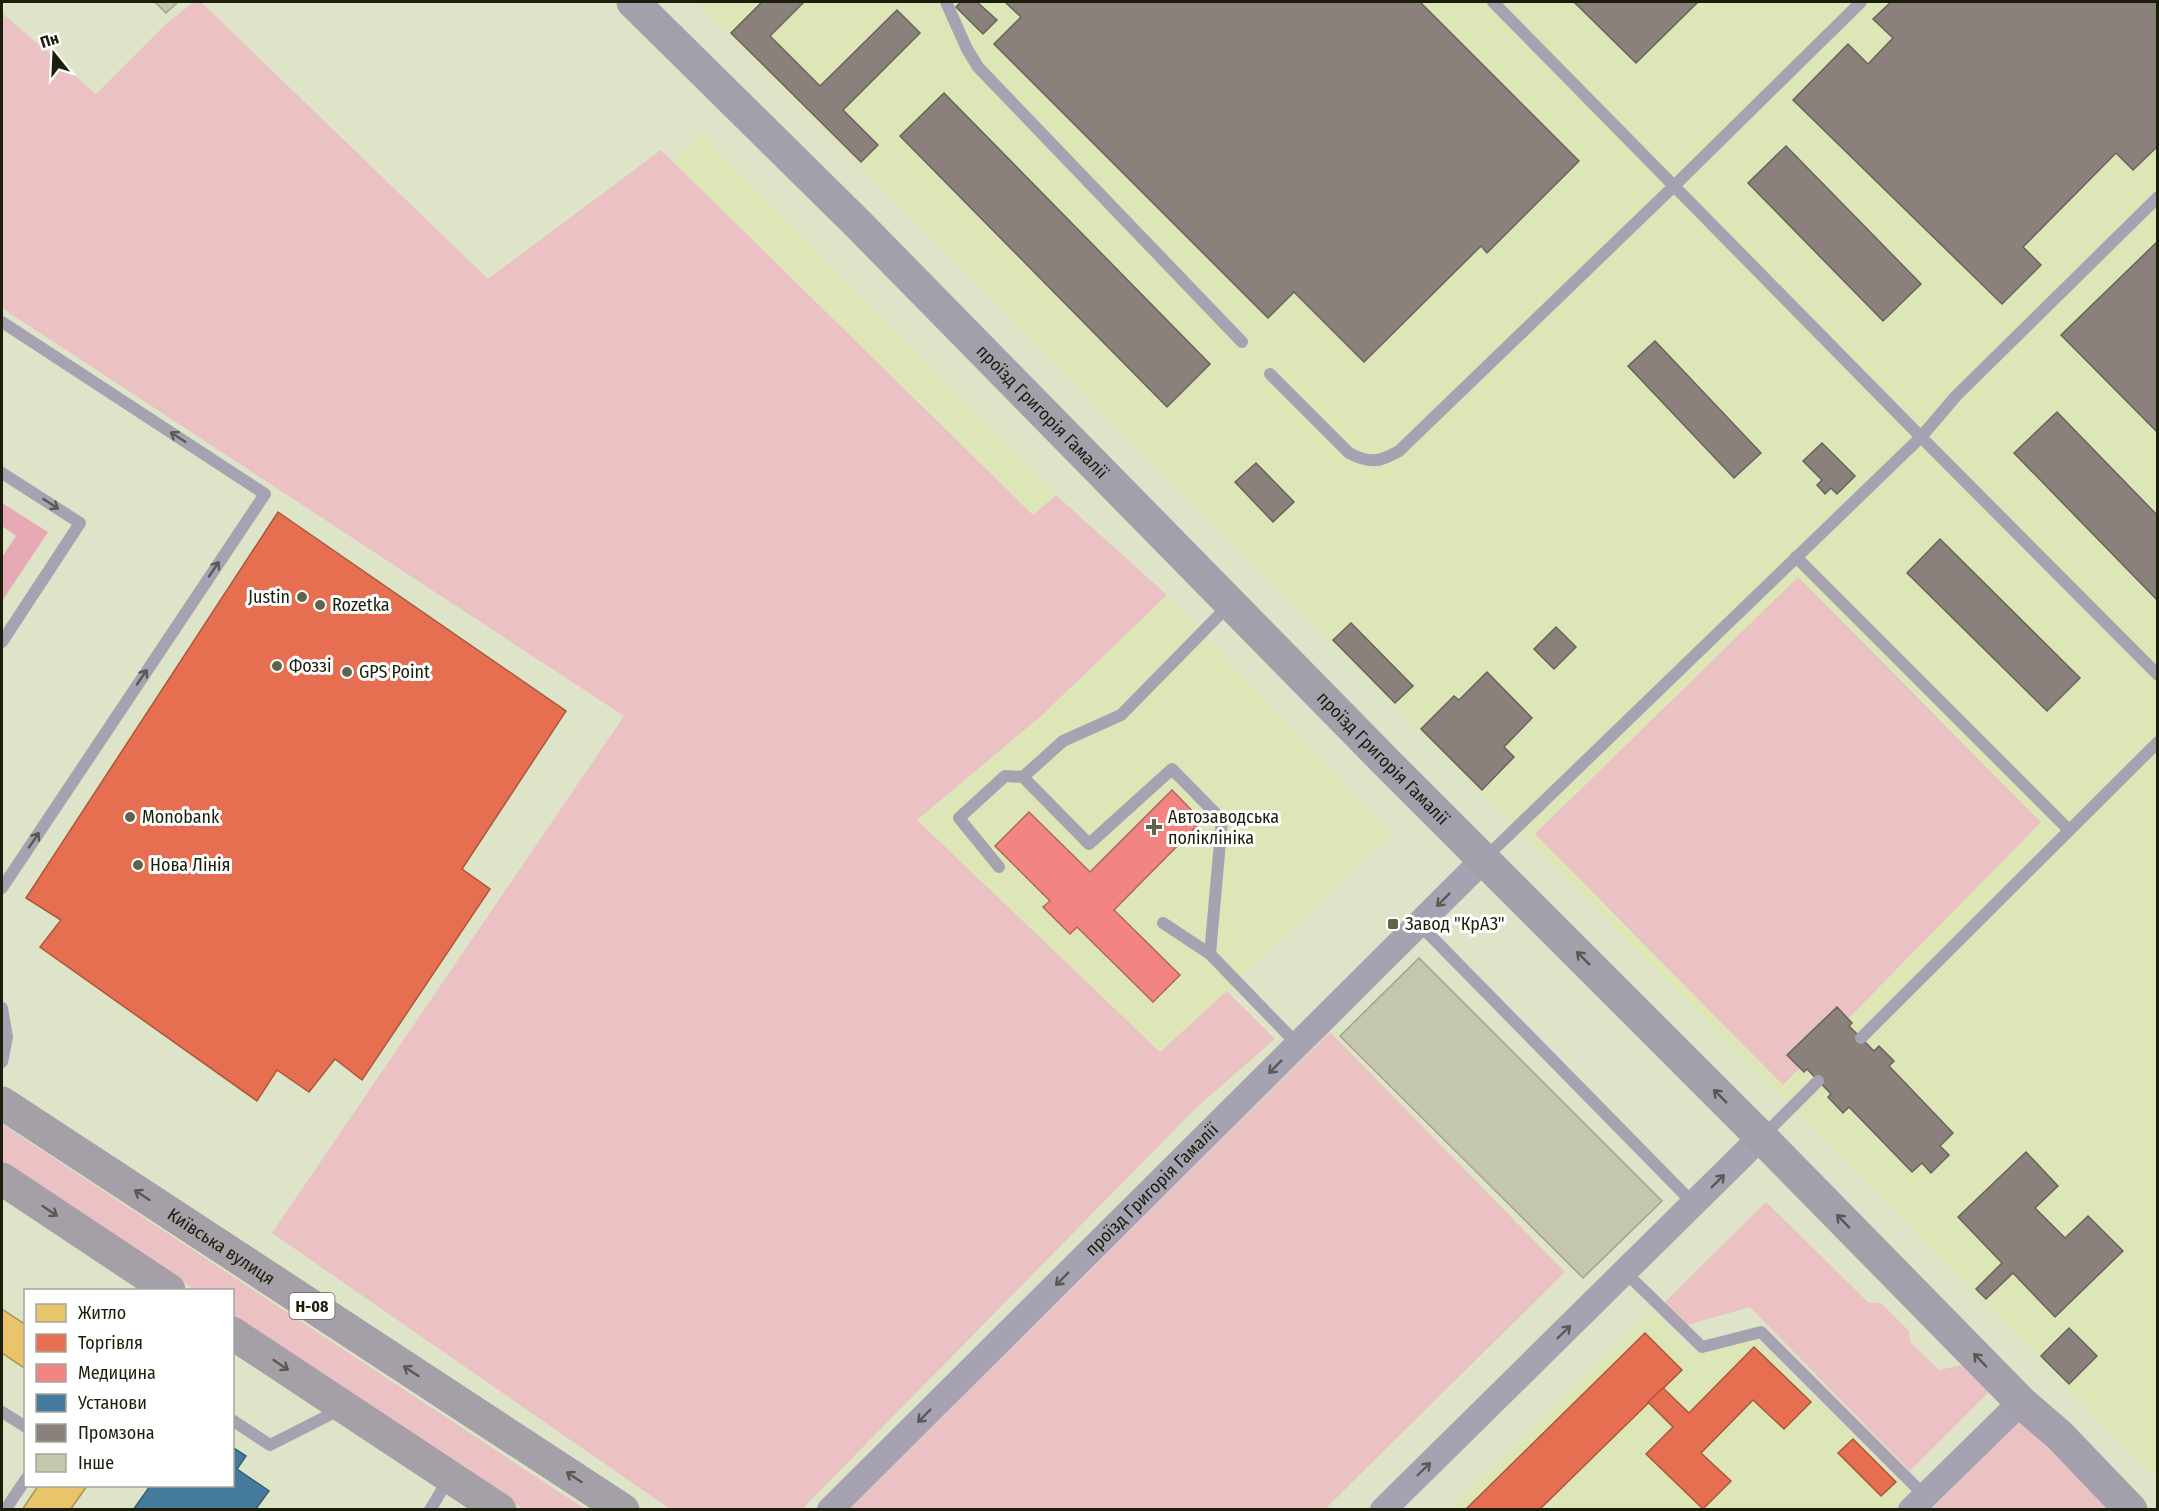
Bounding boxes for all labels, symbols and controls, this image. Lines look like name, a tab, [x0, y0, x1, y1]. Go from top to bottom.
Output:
north arrow	[24, 24, 84, 84]
text: Пн	[38, 28, 61, 52]
street label: проїзд Григорія Гамалії	[972, 340, 1113, 483]
one-way arrow	[170, 431, 187, 443]
one-way arrow	[42, 498, 59, 511]
one-way arrow	[208, 561, 220, 578]
place label: Justin	[248, 586, 290, 608]
marker: Justin	[295, 590, 309, 604]
place label: Rozetka	[332, 594, 390, 616]
marker: Rozetka	[313, 598, 327, 612]
place label: Фоззі	[289, 655, 332, 677]
marker: Фоззі	[270, 659, 284, 673]
place label: GPS Point	[359, 661, 430, 683]
marker: GPS Point	[340, 665, 354, 679]
one-way arrow	[136, 669, 148, 686]
street label: проїзд Григорія Гамалії	[1312, 687, 1454, 830]
place label: Monobank	[142, 806, 220, 828]
place label: Автозаводська поліклініка	[1168, 806, 1279, 849]
marker: Monobank	[123, 810, 137, 824]
marker: Автозаводська поліклініка	[1145, 818, 1163, 836]
one-way arrow	[28, 832, 40, 848]
place label: Нова Лінія	[150, 854, 230, 876]
marker: Нова Лінія	[131, 858, 145, 872]
one-way arrow	[1436, 892, 1451, 907]
place label: Завод "КрАЗ"	[1405, 913, 1505, 935]
marker: Завод "КрАЗ"	[1386, 917, 1400, 931]
one-way arrow	[1575, 950, 1590, 965]
one-way arrow	[1268, 1060, 1282, 1075]
one-way arrow	[1713, 1089, 1728, 1104]
street label: проїзд Григорія Гамалії	[1081, 1119, 1223, 1261]
one-way arrow	[1710, 1173, 1725, 1188]
one-way arrow	[134, 1189, 151, 1201]
street label: Київська вулиця	[163, 1203, 279, 1290]
one-way arrow	[41, 1206, 58, 1218]
one-way arrow	[1836, 1213, 1850, 1228]
one-way arrow	[1055, 1271, 1070, 1286]
legend	[24, 1289, 234, 1487]
road number: Н-08	[290, 1293, 334, 1319]
text: Житло	[78, 1302, 126, 1324]
one-way arrow	[1556, 1325, 1571, 1339]
text: Торгівля	[78, 1332, 143, 1354]
one-way arrow	[1972, 1353, 1987, 1368]
one-way arrow	[272, 1359, 289, 1371]
text: Медицина	[78, 1362, 156, 1384]
one-way arrow	[403, 1364, 420, 1376]
text: Установи	[77, 1392, 147, 1414]
one-way arrow	[916, 1409, 931, 1424]
text: Промзона	[78, 1422, 155, 1444]
text: Інше	[78, 1452, 114, 1474]
one-way arrow	[1417, 1461, 1432, 1476]
one-way arrow	[566, 1471, 583, 1483]

